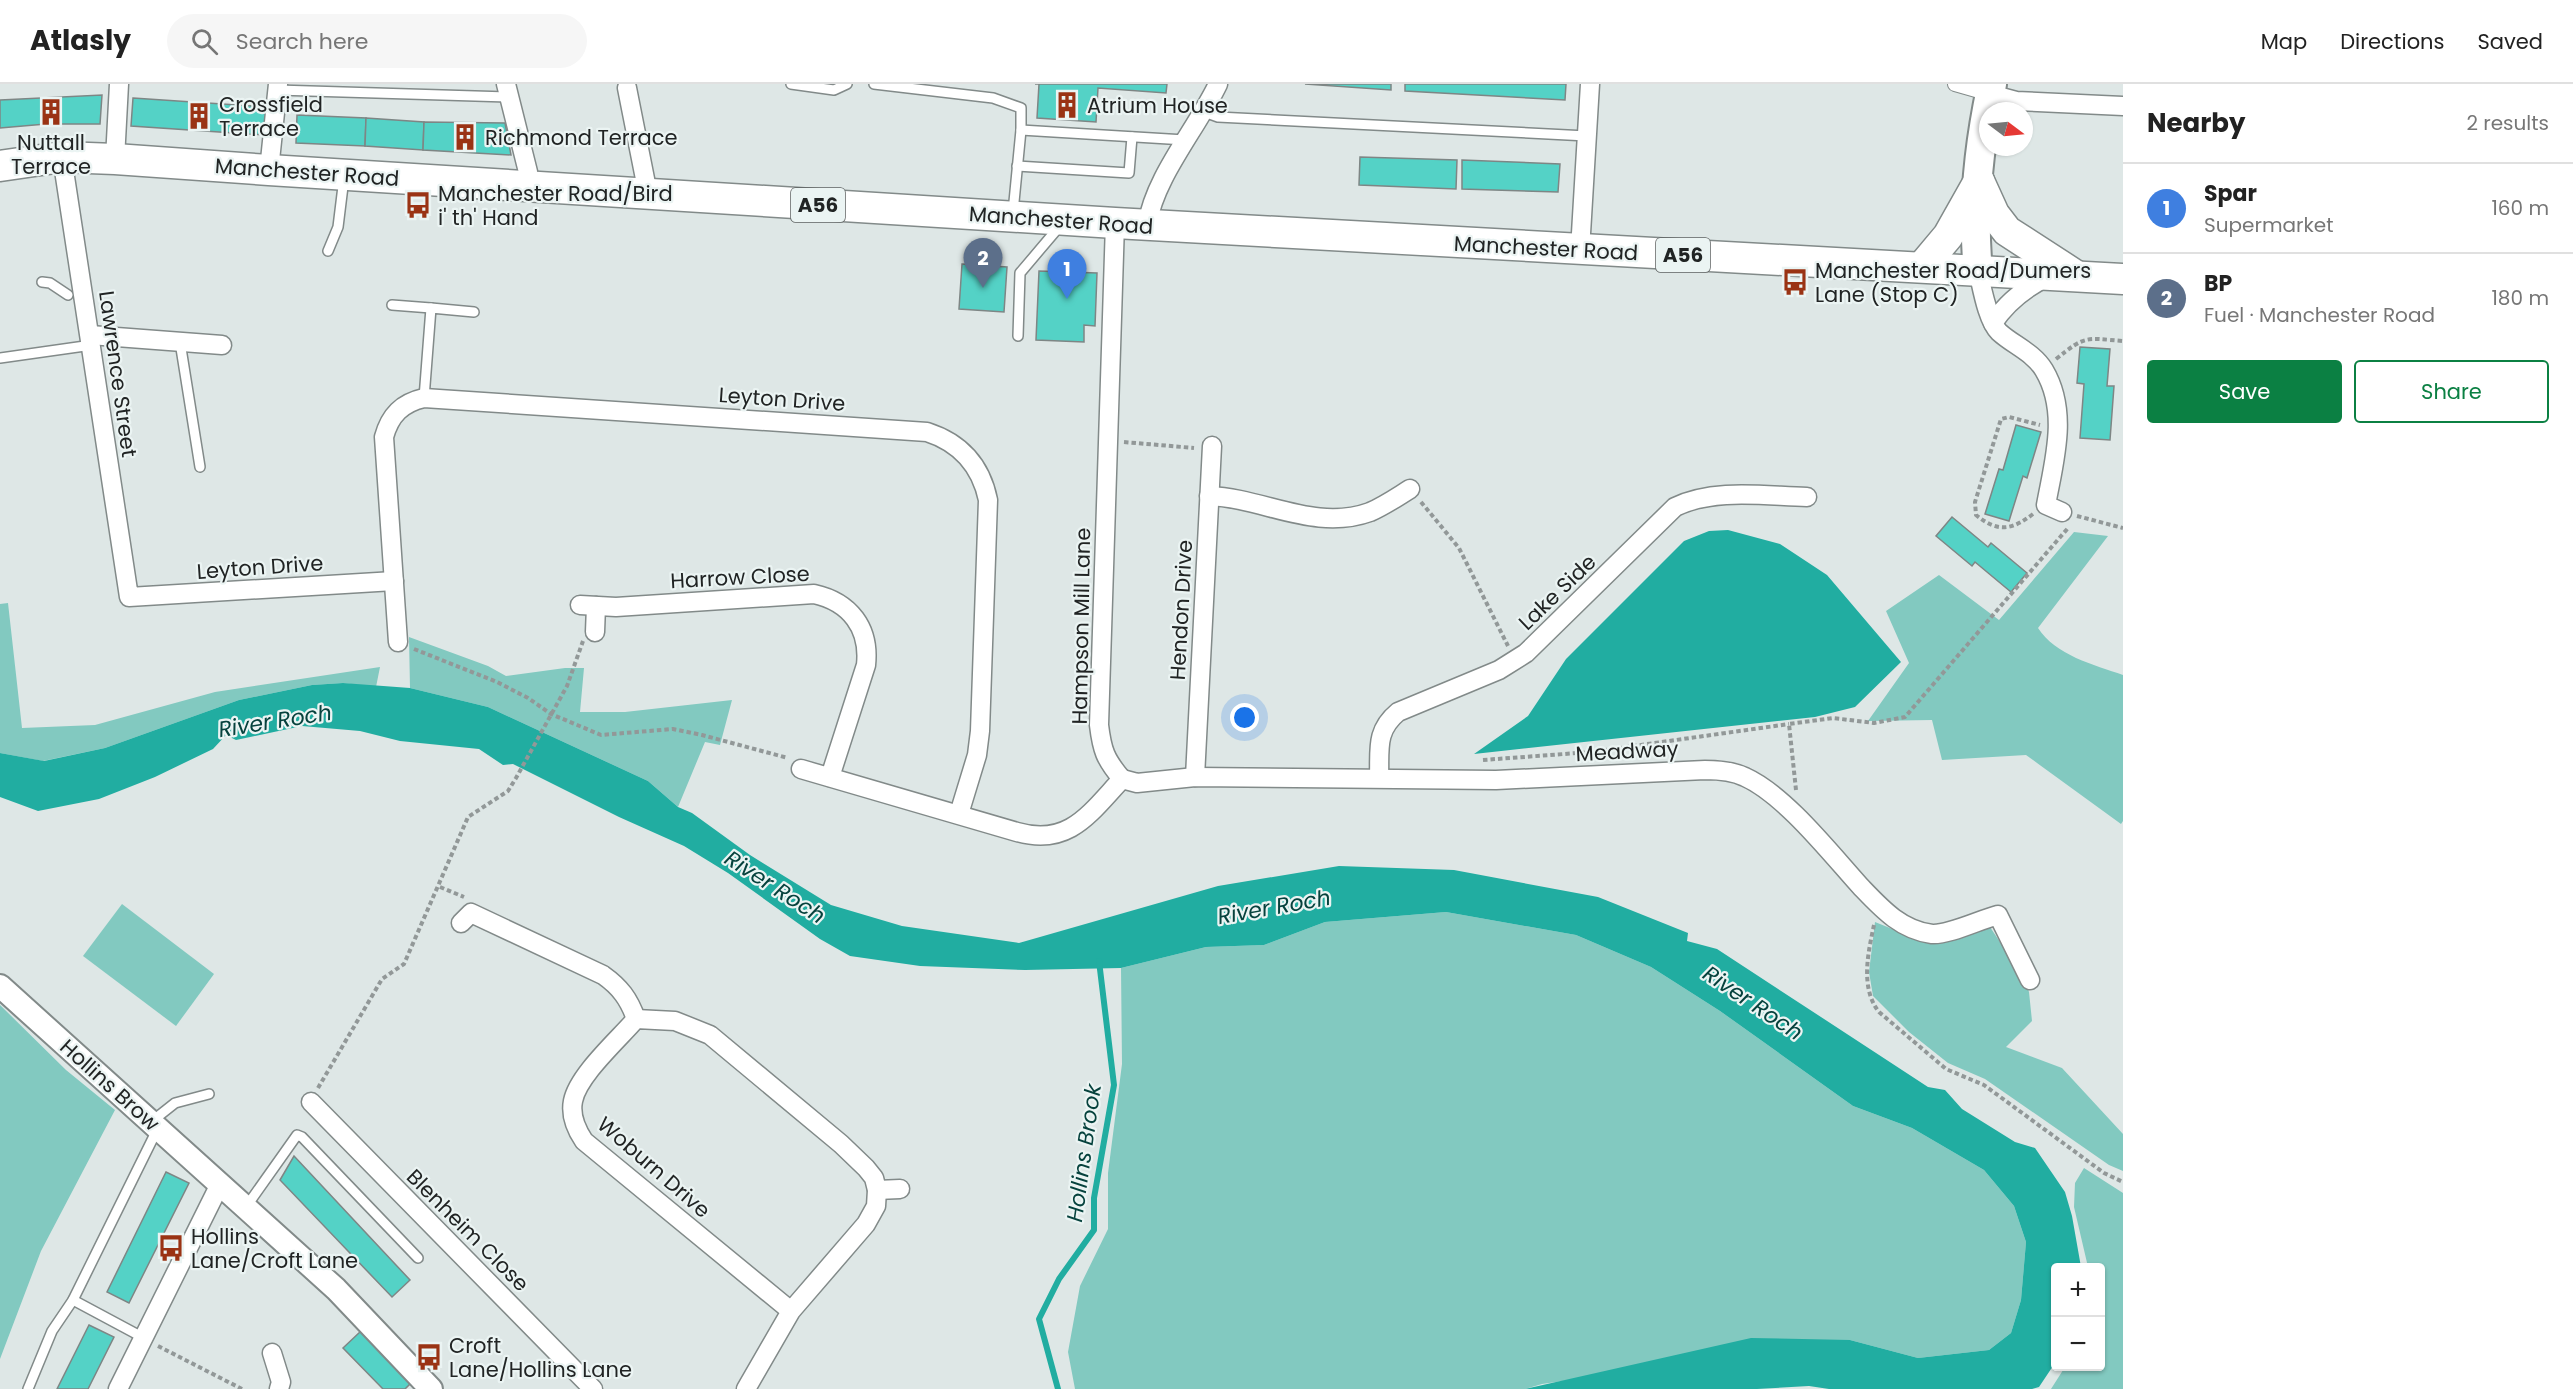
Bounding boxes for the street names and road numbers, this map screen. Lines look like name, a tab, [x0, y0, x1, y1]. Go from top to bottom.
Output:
street label: Manchester Road	[214, 151, 400, 193]
road number: A56	[791, 188, 845, 222]
street label: Manchester Road	[968, 199, 1154, 241]
street label: Manchester Road	[1453, 229, 1639, 267]
road number: A56	[1656, 238, 1710, 272]
street label: Lawrence Street	[92, 289, 144, 459]
street label: Leyton Drive	[718, 380, 846, 418]
street label: Hampson Mill Lane	[1065, 527, 1097, 725]
street label: Hendon Drive	[1163, 539, 1199, 681]
street label: Leyton Drive	[196, 548, 324, 586]
street label: Lake Side	[1512, 548, 1602, 636]
street label: Harrow Close	[670, 559, 810, 595]
street label: Meadway	[1575, 734, 1679, 768]
street label: Hollins Brow	[54, 1032, 166, 1138]
street label: Woburn Drive	[591, 1110, 717, 1224]
street label: Blenheim Close	[400, 1162, 536, 1298]

